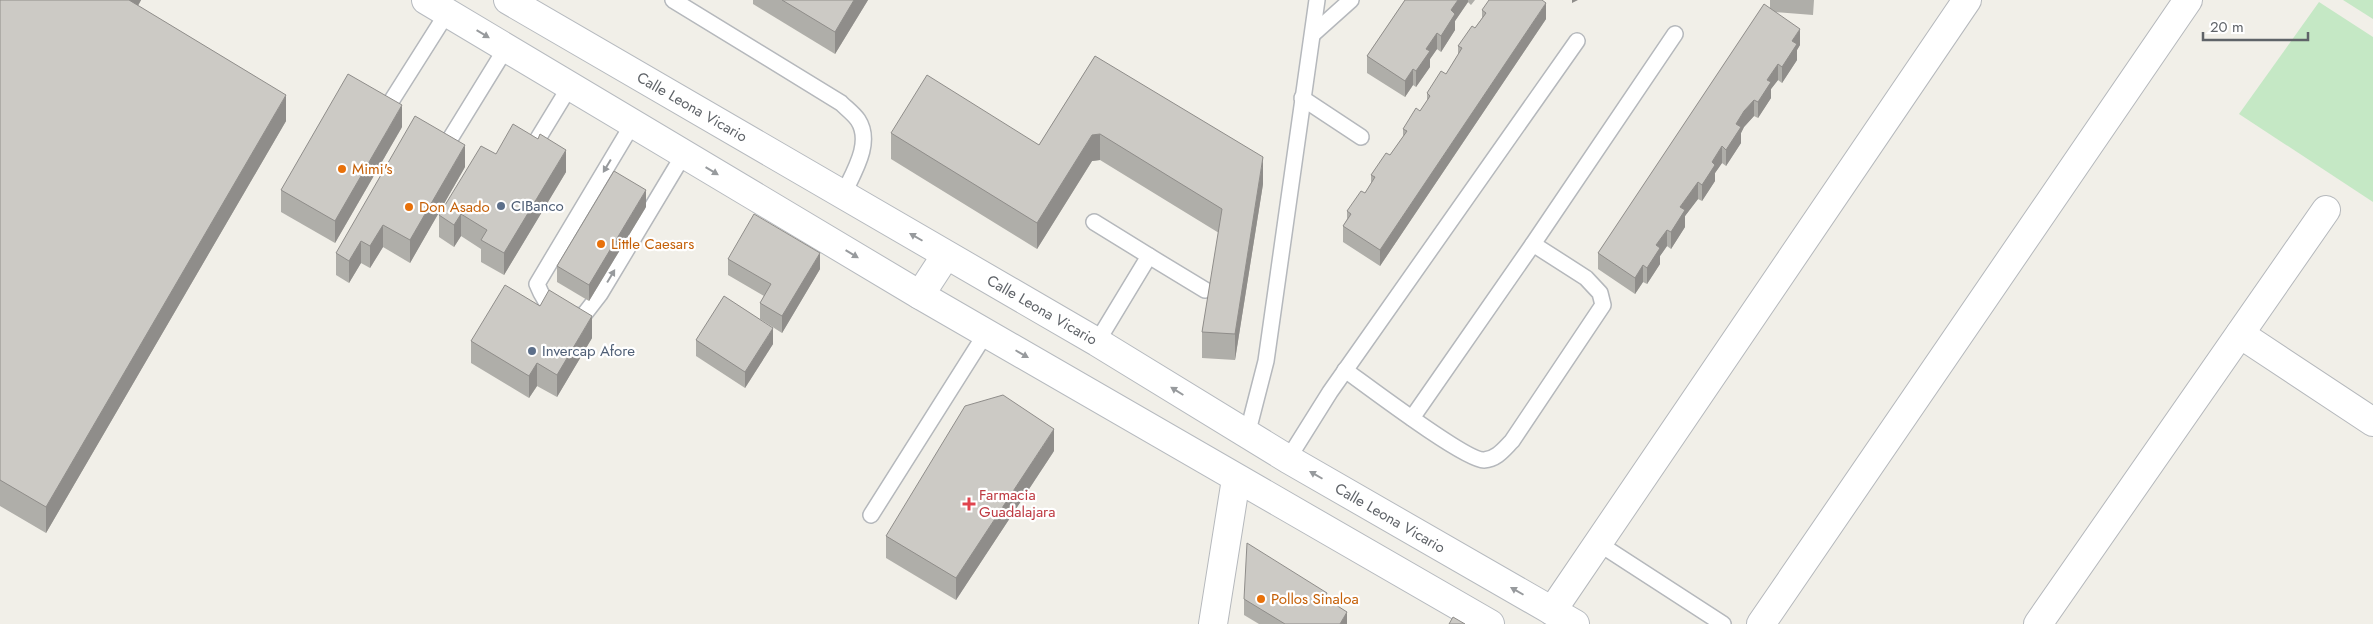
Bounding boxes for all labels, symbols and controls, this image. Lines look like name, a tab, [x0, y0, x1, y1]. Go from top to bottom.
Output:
scale bar	[2203, 10, 2308, 42]
text: 20 m	[2210, 16, 2244, 38]
one-way arrow	[476, 29, 489, 38]
street label: Calle Leona Vicario	[633, 66, 751, 148]
place label: Mimi's	[352, 158, 392, 180]
one-way arrow	[602, 160, 612, 173]
marker: Mimi's	[336, 163, 348, 175]
one-way arrow	[706, 166, 719, 175]
place label: CIBanco	[511, 195, 564, 217]
place label: Don Asado	[419, 196, 490, 218]
marker: CIBanco	[495, 200, 507, 212]
marker: Don Asado	[403, 201, 415, 213]
place label: Little Caesars	[611, 233, 694, 255]
one-way arrow	[909, 233, 923, 242]
marker: Little Caesars	[595, 238, 607, 250]
one-way arrow	[845, 250, 858, 259]
street label: Calle Leona Vicario	[983, 269, 1101, 351]
one-way arrow	[606, 270, 615, 283]
place label: Invercap Afore	[542, 340, 635, 362]
marker: Invercap Afore	[526, 345, 538, 357]
one-way arrow	[1016, 350, 1029, 359]
one-way arrow	[1170, 387, 1183, 396]
one-way arrow	[1308, 471, 1323, 479]
street label: Calle Leona Vicario	[1331, 477, 1449, 559]
place label: Farmacia Guadalajara	[979, 484, 1055, 523]
marker: Farmacia Guadalajara	[963, 498, 975, 510]
one-way arrow	[1510, 587, 1525, 595]
place label: Pollos Sinaloa	[1271, 588, 1359, 610]
marker: Pollos Sinaloa	[1255, 593, 1267, 605]

